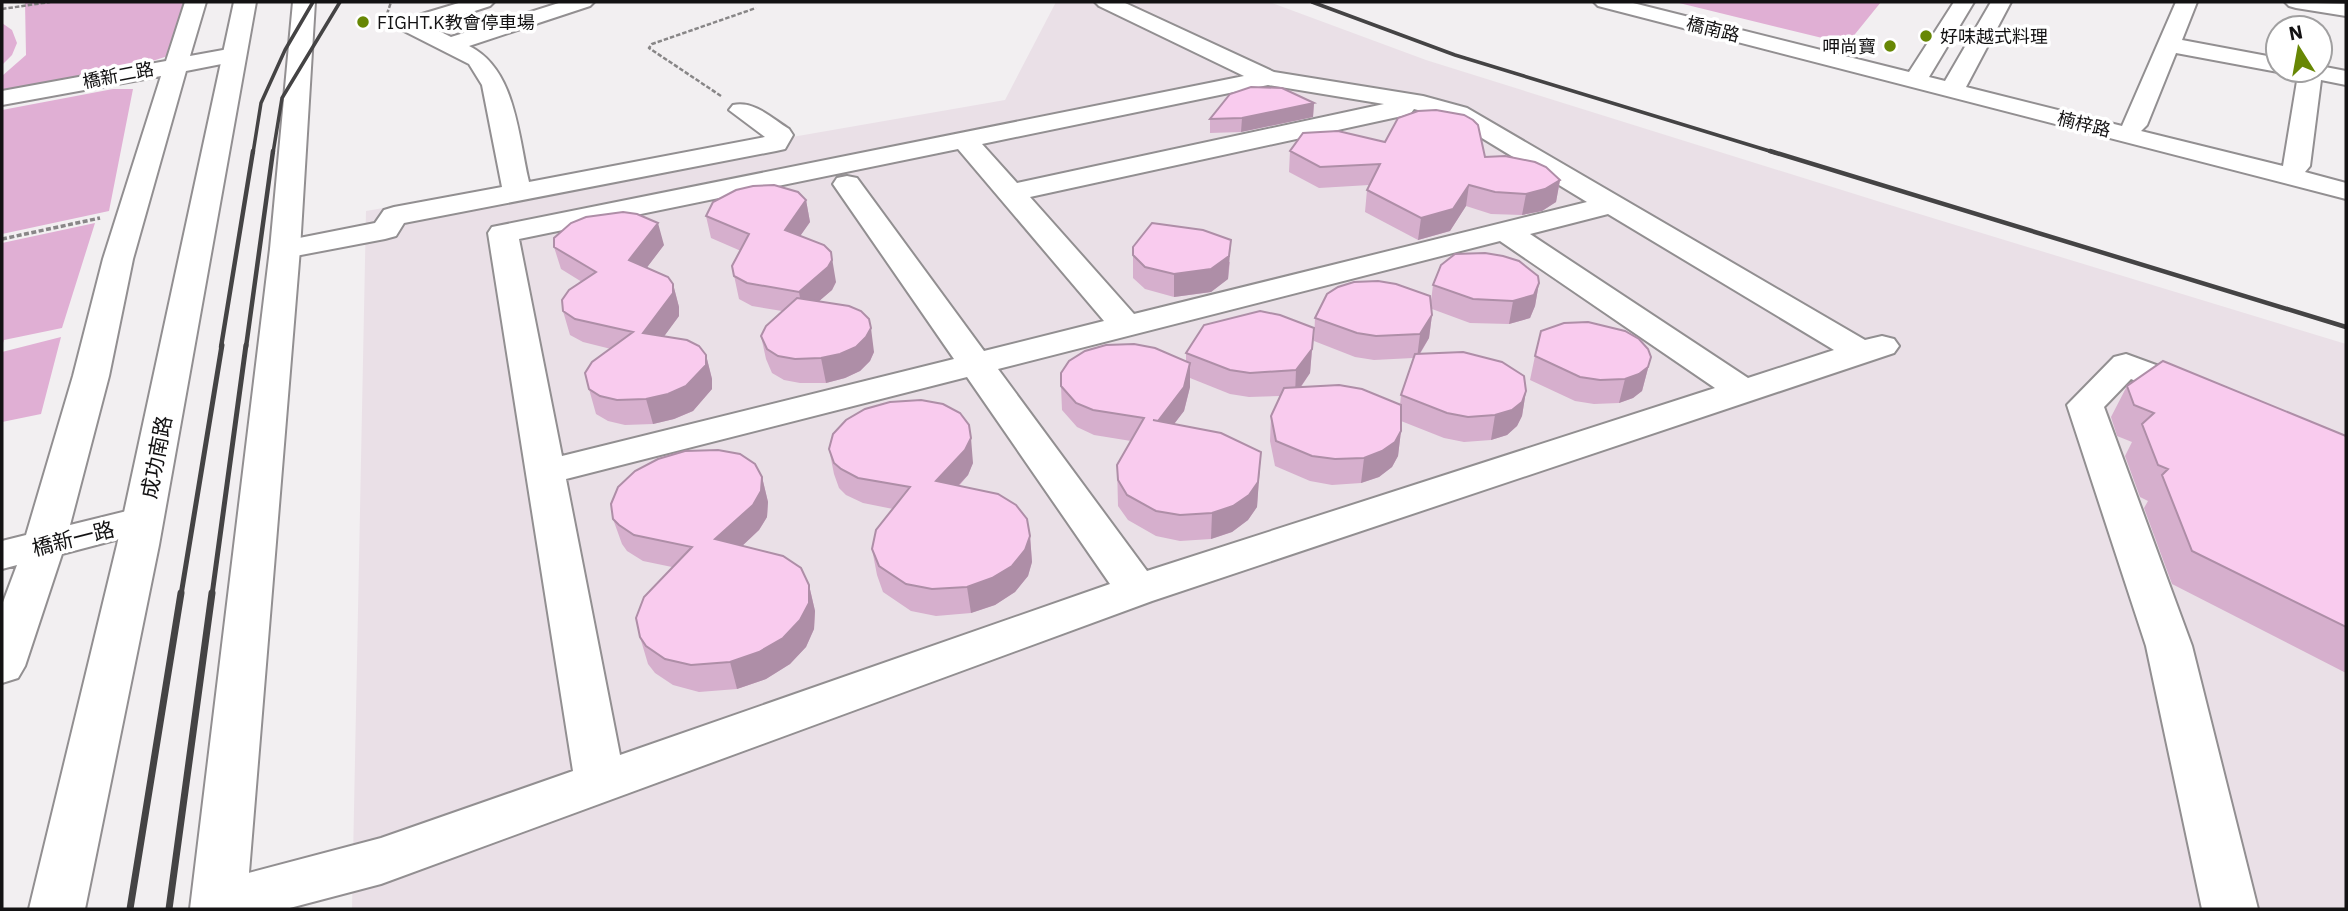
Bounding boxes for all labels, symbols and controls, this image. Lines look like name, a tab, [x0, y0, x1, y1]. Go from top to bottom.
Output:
place label: FIGHT.K教會停車場	[377, 11, 535, 34]
street label: 橋南路	[1684, 11, 1742, 47]
marker: FIGHT.K教會停車場	[355, 14, 371, 30]
north arrow	[2264, 14, 2334, 84]
text: N	[2287, 19, 2305, 45]
place label: 好味越式料理	[1940, 25, 2048, 48]
marker: 好味越式料理	[1918, 28, 1934, 44]
place label: 呷尚寶	[1822, 35, 1876, 58]
marker: 呷尚寶	[1882, 38, 1898, 54]
street label: 橋新二路	[80, 57, 156, 93]
street label: 楠梓路	[2055, 106, 2113, 142]
street label: 成功南路	[134, 413, 178, 501]
street label: 橋新一路	[29, 514, 117, 562]

